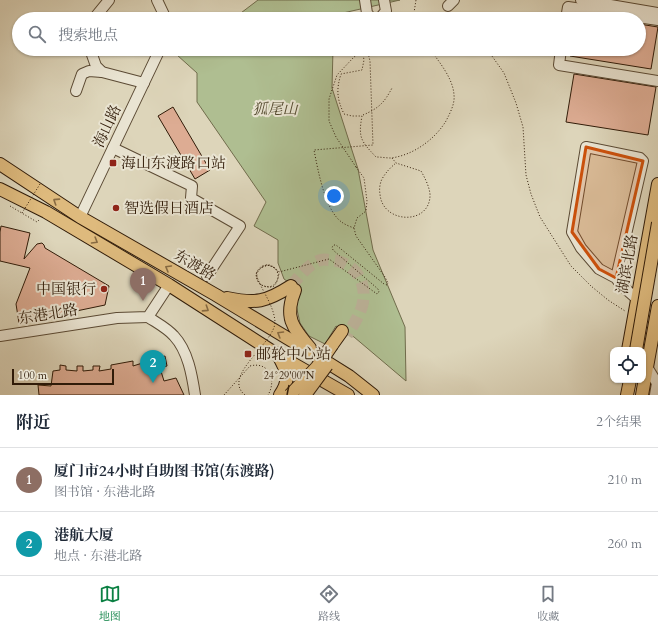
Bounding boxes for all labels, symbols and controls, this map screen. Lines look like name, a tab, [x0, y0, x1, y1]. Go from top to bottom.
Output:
search box	[12, 12, 646, 56]
icon: search	[26, 23, 48, 45]
text: 搜索地点	[58, 25, 118, 45]
park label: 狐尾山	[252, 99, 299, 119]
street label: 海山路	[88, 101, 126, 151]
place label: 海山东渡路口站	[121, 153, 226, 173]
marker: 海山东渡路口站	[108, 158, 118, 168]
your location	[324, 186, 344, 206]
one-way arrow	[53, 198, 60, 206]
place label: 智选假日酒店	[124, 198, 214, 218]
marker: 智选假日酒店	[111, 203, 121, 213]
street label: 湖滨北路	[612, 233, 642, 295]
one-way arrow	[91, 237, 99, 244]
street label: 东渡路	[171, 245, 219, 285]
one-way arrow	[165, 265, 172, 272]
pin: 1	[130, 268, 156, 301]
place label: 中国银行	[36, 279, 96, 299]
marker: 中国银行	[99, 284, 109, 294]
street label: 东港北路	[17, 299, 79, 329]
one-way arrow	[202, 304, 209, 311]
one-way arrow	[277, 331, 284, 338]
place label: 邮轮中心站	[256, 344, 331, 364]
map controls	[610, 347, 646, 383]
button: locate	[610, 347, 646, 383]
marker: 邮轮中心站	[243, 349, 253, 359]
pin: 2	[140, 350, 166, 383]
scale bar	[12, 367, 114, 386]
text: 100 m	[18, 368, 47, 383]
text: 24°29'00"N	[264, 369, 315, 383]
text: 附近	[16, 411, 50, 434]
text: 2个结果	[596, 413, 642, 431]
text: 厦门市24小时自助图书馆(东渡路)	[54, 461, 275, 481]
text: 1	[26, 471, 32, 489]
text: 210 m	[608, 471, 642, 489]
text: 图书馆 · 东港北路	[54, 483, 155, 501]
text: 港航大厦	[54, 525, 114, 545]
text: 2	[26, 535, 32, 553]
text: 260 m	[608, 535, 642, 553]
text: 地点 · 东港北路	[54, 547, 142, 565]
tab: 地图	[99, 583, 121, 624]
tab: 路线	[318, 583, 340, 624]
tab: 收藏	[537, 583, 559, 624]

